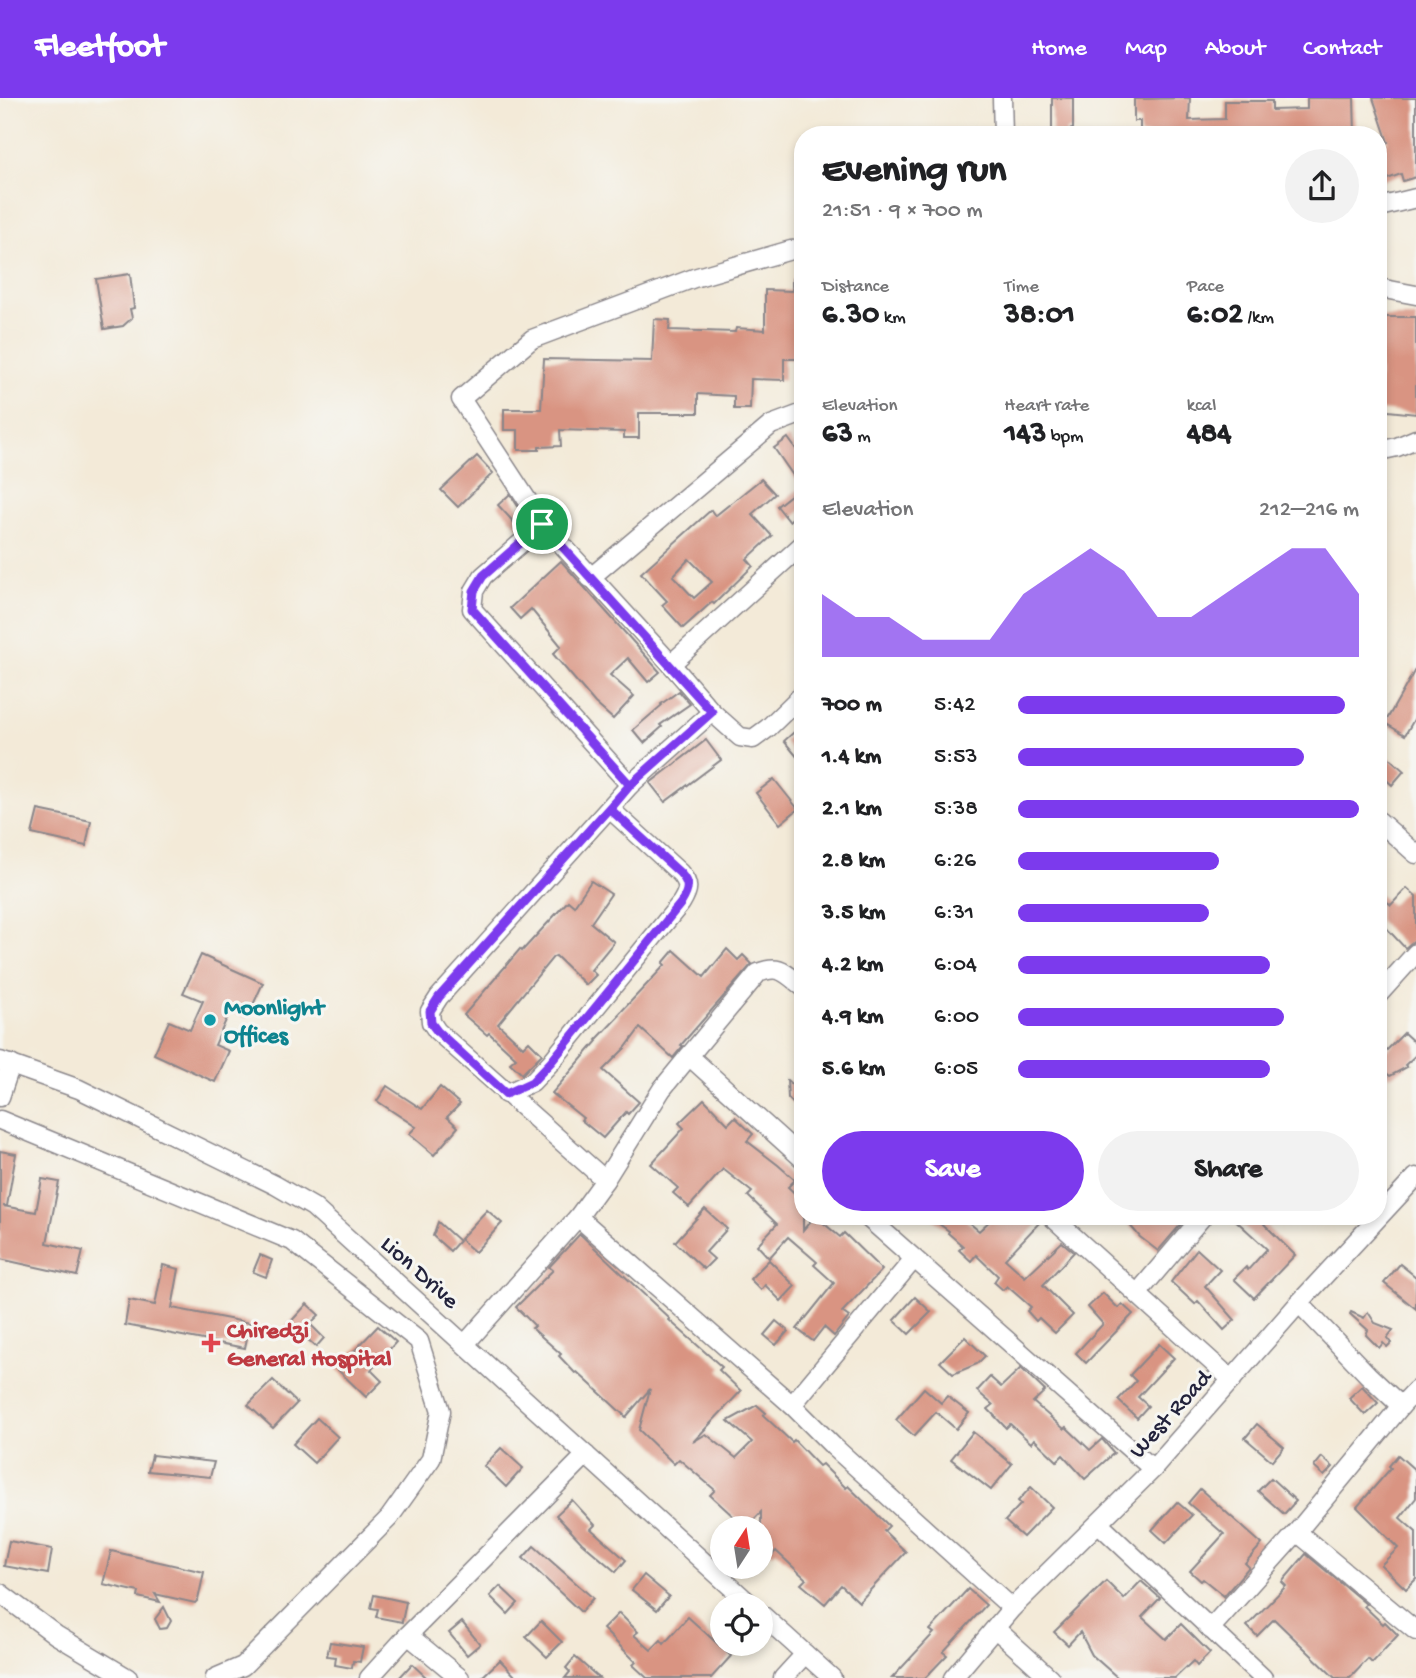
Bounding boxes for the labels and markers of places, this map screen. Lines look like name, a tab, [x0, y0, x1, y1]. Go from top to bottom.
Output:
pin	[512, 494, 572, 554]
place label: Moonlight Offices	[224, 995, 326, 1052]
marker: Moonlight Offices	[202, 1012, 218, 1028]
place label: Chiredzi General Hospital	[227, 1318, 392, 1375]
marker: Chiredzi General Hospital	[201, 1333, 221, 1353]

